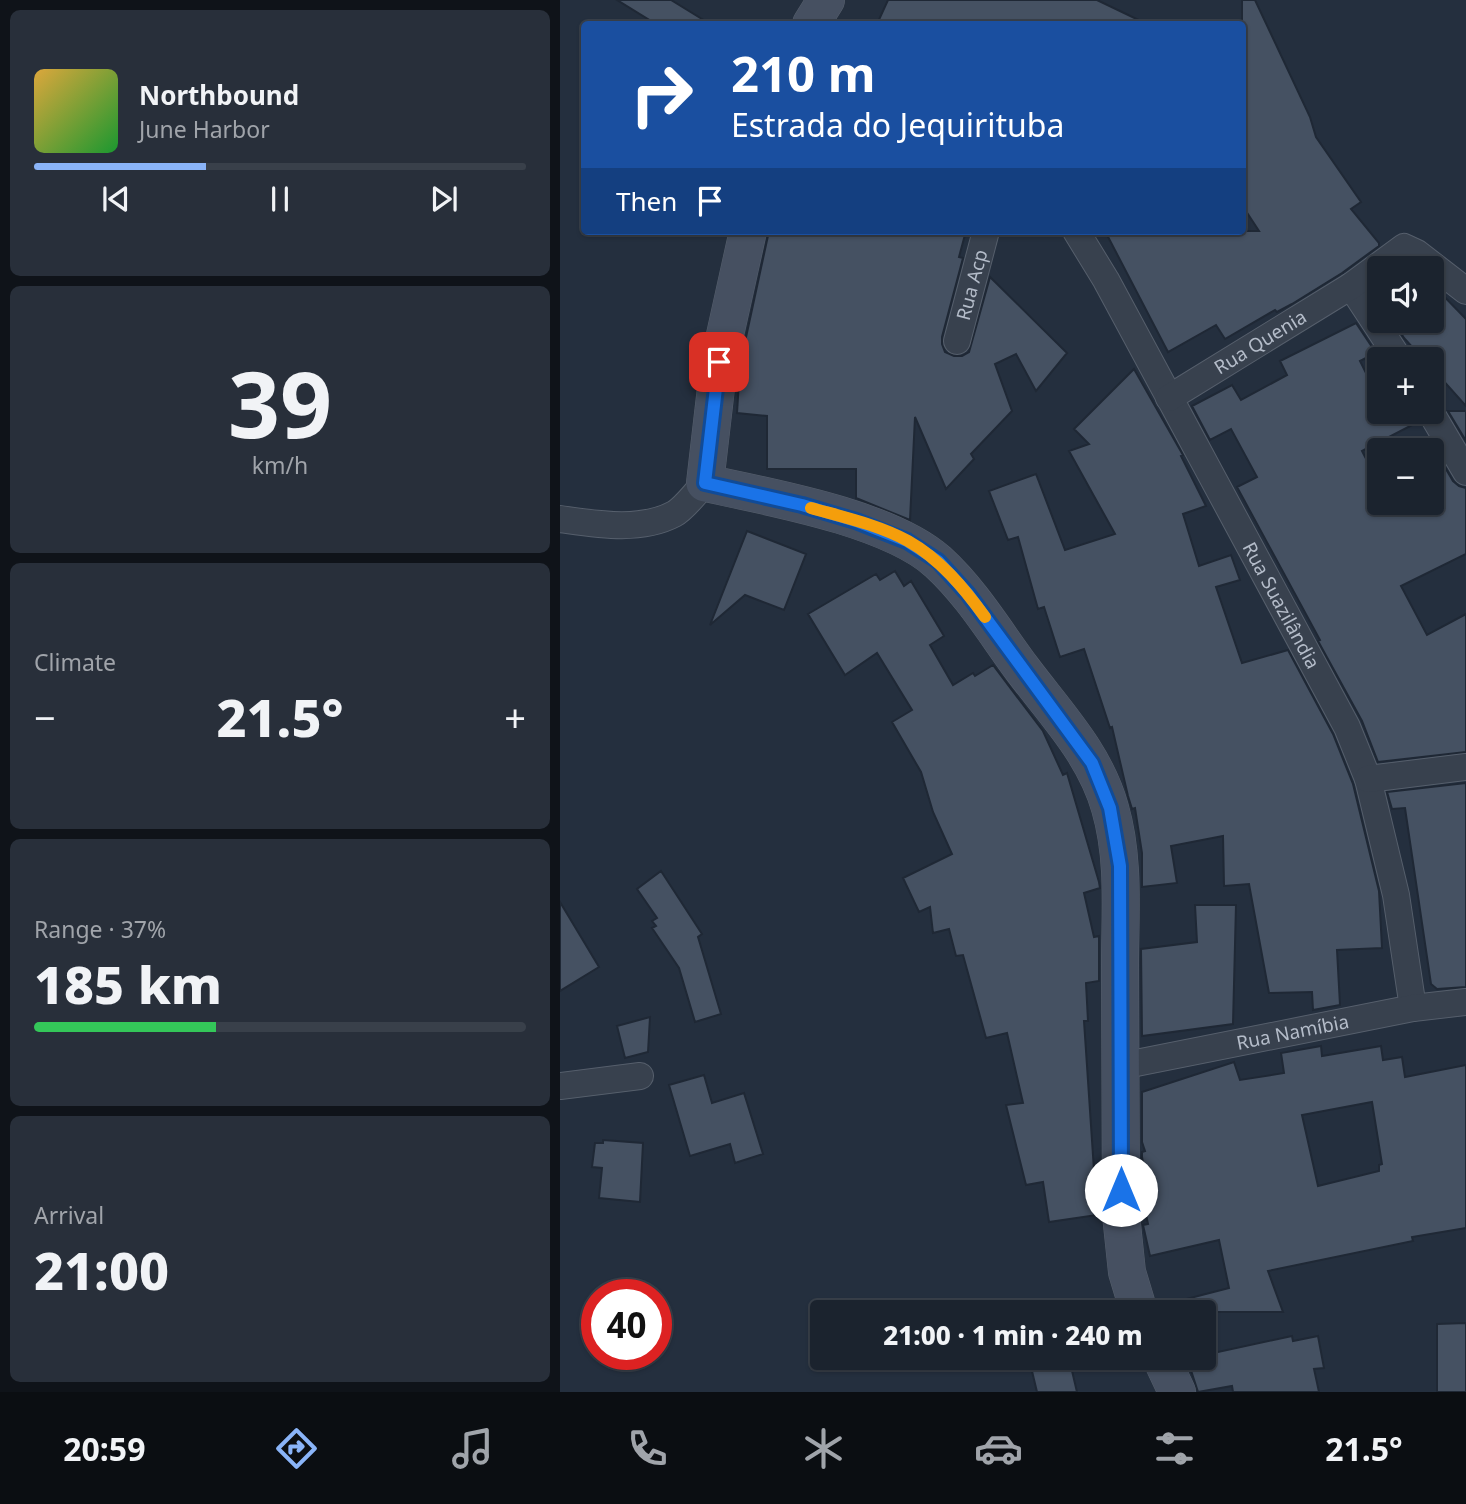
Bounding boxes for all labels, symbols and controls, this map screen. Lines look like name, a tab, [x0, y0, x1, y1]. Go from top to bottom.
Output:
text: 210 m	[731, 40, 876, 106]
icon: right	[616, 49, 707, 140]
text: Northbound	[139, 77, 299, 113]
text: Estrada do Jequirituba	[731, 103, 1064, 146]
text: June Harbor	[139, 113, 270, 145]
icon: previous	[97, 180, 135, 218]
icon: pause	[261, 180, 299, 218]
icon: next	[425, 180, 463, 218]
icon: arrive	[691, 182, 729, 220]
text: Then	[616, 183, 677, 219]
street label: Rua Acp	[950, 247, 994, 323]
map controls	[1367, 256, 1444, 515]
button: sound	[1367, 256, 1444, 333]
street label: Rua Quenia	[1209, 304, 1311, 380]
pin	[689, 332, 749, 392]
text: 39	[228, 341, 332, 465]
icon: arrive	[700, 343, 738, 381]
button: +	[1367, 347, 1444, 424]
button: −	[1367, 438, 1444, 515]
text: km/h	[252, 449, 308, 481]
street label: Rua Suazilândia	[1237, 537, 1326, 673]
text: Climate	[34, 646, 116, 678]
text: 21.5°	[217, 681, 343, 752]
text: −	[34, 691, 56, 743]
text: +	[504, 691, 526, 743]
text: Range · 37%	[34, 913, 166, 945]
text: 185 km	[34, 948, 222, 1019]
street label: Rua Namíbia	[1234, 1008, 1351, 1056]
position arrow	[1084, 1153, 1158, 1227]
text: Arrival	[34, 1199, 104, 1231]
text: 21:00	[34, 1234, 169, 1305]
speed limit sign: 40	[581, 1279, 672, 1370]
text: 21:00 · 1 min · 240 m	[883, 1317, 1143, 1353]
icon: directions	[272, 1424, 321, 1473]
icon: music	[448, 1424, 497, 1473]
icon: phone	[623, 1424, 672, 1473]
icon: climate	[799, 1424, 848, 1473]
icon: car	[974, 1424, 1023, 1473]
icon: filters	[1150, 1424, 1199, 1473]
text: 20:59	[63, 1427, 145, 1470]
text: 21.5°	[1325, 1427, 1403, 1470]

